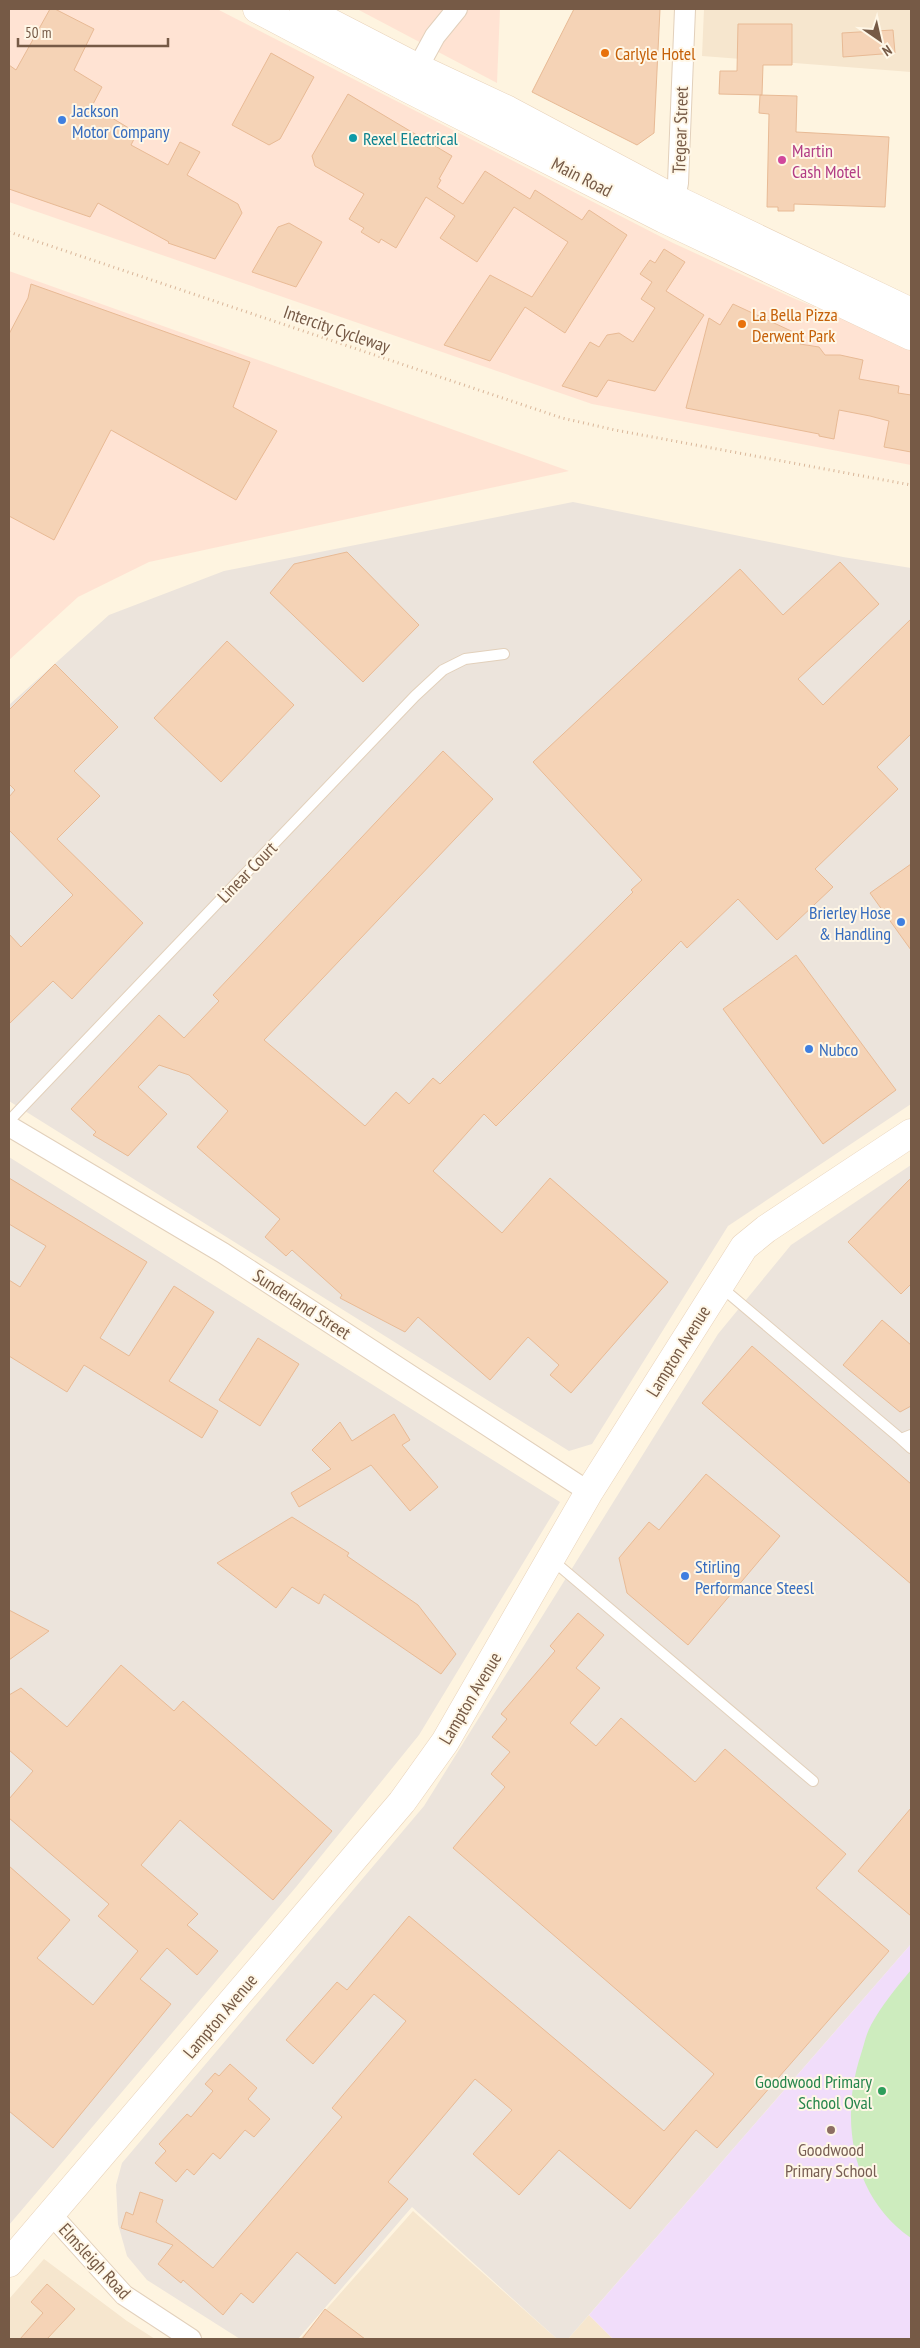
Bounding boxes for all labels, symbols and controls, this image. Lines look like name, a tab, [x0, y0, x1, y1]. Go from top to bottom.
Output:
scale bar	[18, 15, 168, 47]
north arrow	[855, 15, 905, 65]
text: 50 m	[25, 23, 51, 42]
text: N	[879, 41, 895, 60]
place label: Carlyle Hotel	[615, 42, 696, 65]
marker: Carlyle Hotel	[599, 47, 611, 59]
street label: Tregear Street	[667, 86, 693, 174]
place label: Jackson Motor Company	[71, 99, 170, 143]
marker: Jackson Motor Company	[56, 114, 68, 126]
place label: Rexel Electrical	[363, 127, 459, 150]
marker: Rexel Electrical	[347, 132, 359, 144]
place label: Martin Cash Motel	[792, 139, 862, 183]
street label: Main Road	[548, 152, 616, 202]
marker: Martin Cash Motel	[776, 154, 788, 166]
street label: Intercity Cycleway	[281, 300, 394, 358]
place label: La Bella Pizza Derwent Park	[752, 303, 838, 347]
marker: La Bella Pizza Derwent Park	[736, 318, 748, 330]
street label: Linear Court	[212, 837, 282, 907]
place label: Brierley Hose & Handling	[809, 901, 891, 945]
marker: Brierley Hose & Handling	[895, 916, 907, 928]
place label: Nubco	[819, 1038, 858, 1061]
marker: Nubco	[803, 1043, 815, 1055]
street label: Sunderland Street	[249, 1264, 355, 1344]
street label: Lampton Avenue	[641, 1301, 715, 1401]
place label: Stirling Performance Steesl	[695, 1555, 815, 1599]
marker: Stirling Performance Steesl	[679, 1570, 691, 1582]
street label: Lampton Avenue	[434, 1648, 506, 1748]
street label: Lampton Avenue	[178, 1969, 262, 2063]
place label: Goodwood Primary School Oval	[755, 2070, 873, 2114]
marker: Goodwood Primary School Oval	[876, 2085, 888, 2097]
marker: Goodwood Primary School	[825, 2124, 837, 2136]
place label: Goodwood Primary School	[785, 2138, 878, 2182]
street label: Elmsleigh Road	[54, 2218, 136, 2304]

